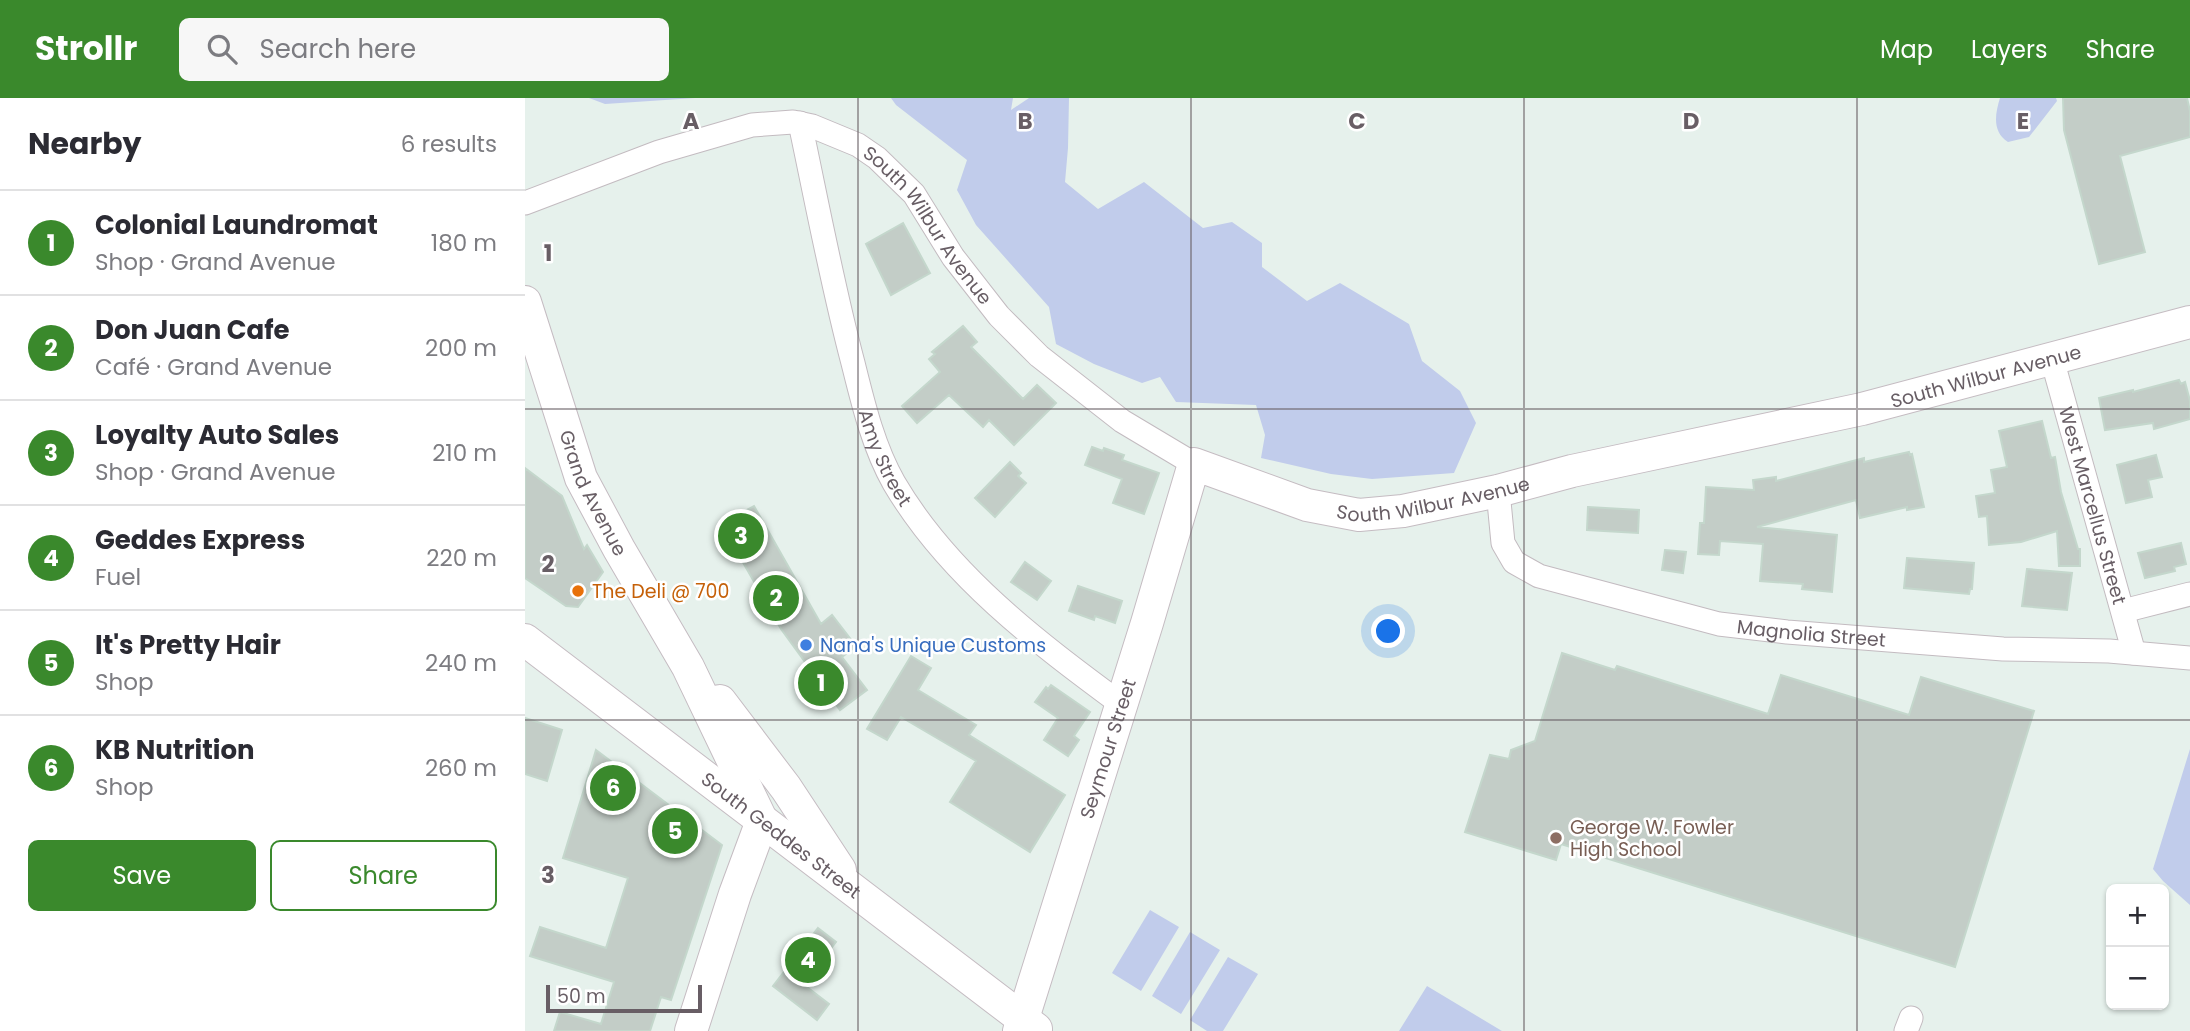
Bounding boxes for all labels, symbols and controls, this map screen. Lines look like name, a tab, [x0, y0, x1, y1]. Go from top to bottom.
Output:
search box	[179, 18, 669, 81]
text: Strollr	[35, 25, 137, 72]
icon: search	[203, 30, 241, 68]
text: Search here	[259, 31, 416, 67]
text: Map	[1880, 33, 1933, 66]
text: Layers	[1971, 33, 2047, 66]
text: Share	[2085, 33, 2155, 66]
text: A	[683, 105, 700, 137]
text: B	[1017, 105, 1033, 137]
text: C	[1348, 105, 1366, 137]
text: D	[1683, 105, 1699, 137]
text: E	[2017, 105, 2029, 137]
text: Nearby	[28, 122, 142, 165]
text: 6 results	[401, 128, 497, 160]
street label: South Wilbur Avenue	[858, 140, 998, 310]
text: Colonial Laundromat	[95, 207, 378, 243]
text: 1	[47, 227, 55, 259]
text: 180 m	[431, 227, 497, 259]
text: 1	[544, 237, 552, 269]
text: Shop · Grand Avenue	[95, 246, 335, 278]
text: Don Juan Cafe	[95, 312, 290, 348]
text: 2	[44, 332, 58, 364]
text: 200 m	[425, 332, 497, 364]
street label: South Wilbur Avenue	[1888, 338, 2084, 415]
text: Café · Grand Avenue	[95, 351, 332, 383]
street label: West Marcellus Street	[2052, 404, 2133, 608]
street label: Amy Street	[852, 406, 918, 512]
text: Loyalty Auto Sales	[95, 417, 339, 453]
street label: Grand Avenue	[553, 427, 633, 561]
text: 3	[44, 437, 58, 469]
text: 210 m	[432, 437, 497, 469]
text: Shop · Grand Avenue	[95, 456, 335, 488]
street label: South Wilbur Avenue	[1334, 470, 1533, 529]
pin: 3	[718, 510, 764, 562]
text: Geddes Express	[95, 522, 305, 558]
text: 4	[43, 542, 59, 574]
text: 220 m	[426, 542, 497, 574]
text: 2	[541, 548, 555, 580]
text: Fuel	[95, 561, 141, 593]
pin: 2	[753, 572, 799, 624]
place label: The Deli @ 700	[592, 578, 729, 605]
marker: The Deli @ 700	[570, 583, 586, 599]
street label: Magnolia Street	[1735, 613, 1887, 654]
your location	[1371, 614, 1405, 648]
text: It's Pretty Hair	[95, 627, 281, 663]
place label: Nana's Unique Customs	[820, 632, 1046, 659]
marker: Nana's Unique Customs	[798, 637, 814, 653]
text: 5	[44, 647, 58, 679]
text: 240 m	[425, 647, 497, 679]
pin: 1	[798, 657, 844, 709]
text: Shop	[95, 666, 154, 698]
street label: Seymour Street	[1073, 675, 1143, 822]
text: KB Nutrition	[95, 732, 255, 768]
text: 6	[44, 752, 58, 784]
text: 260 m	[425, 752, 497, 784]
pin: 6	[590, 762, 636, 814]
street label: South Geddes Street	[695, 766, 866, 905]
text: Shop	[95, 771, 154, 803]
pin: 5	[652, 805, 698, 857]
place label: George W. Fowler High School	[1570, 814, 1734, 863]
marker: George W. Fowler High School	[1548, 830, 1564, 846]
button: Save	[28, 840, 256, 911]
button: Share	[270, 840, 497, 911]
text: 3	[541, 859, 555, 891]
map controls	[2106, 884, 2169, 1010]
button: +	[2106, 884, 2169, 947]
pin: 4	[785, 934, 831, 986]
button: −	[2106, 947, 2169, 1010]
scale bar	[546, 982, 702, 1014]
text: 50 m	[557, 983, 606, 1010]

